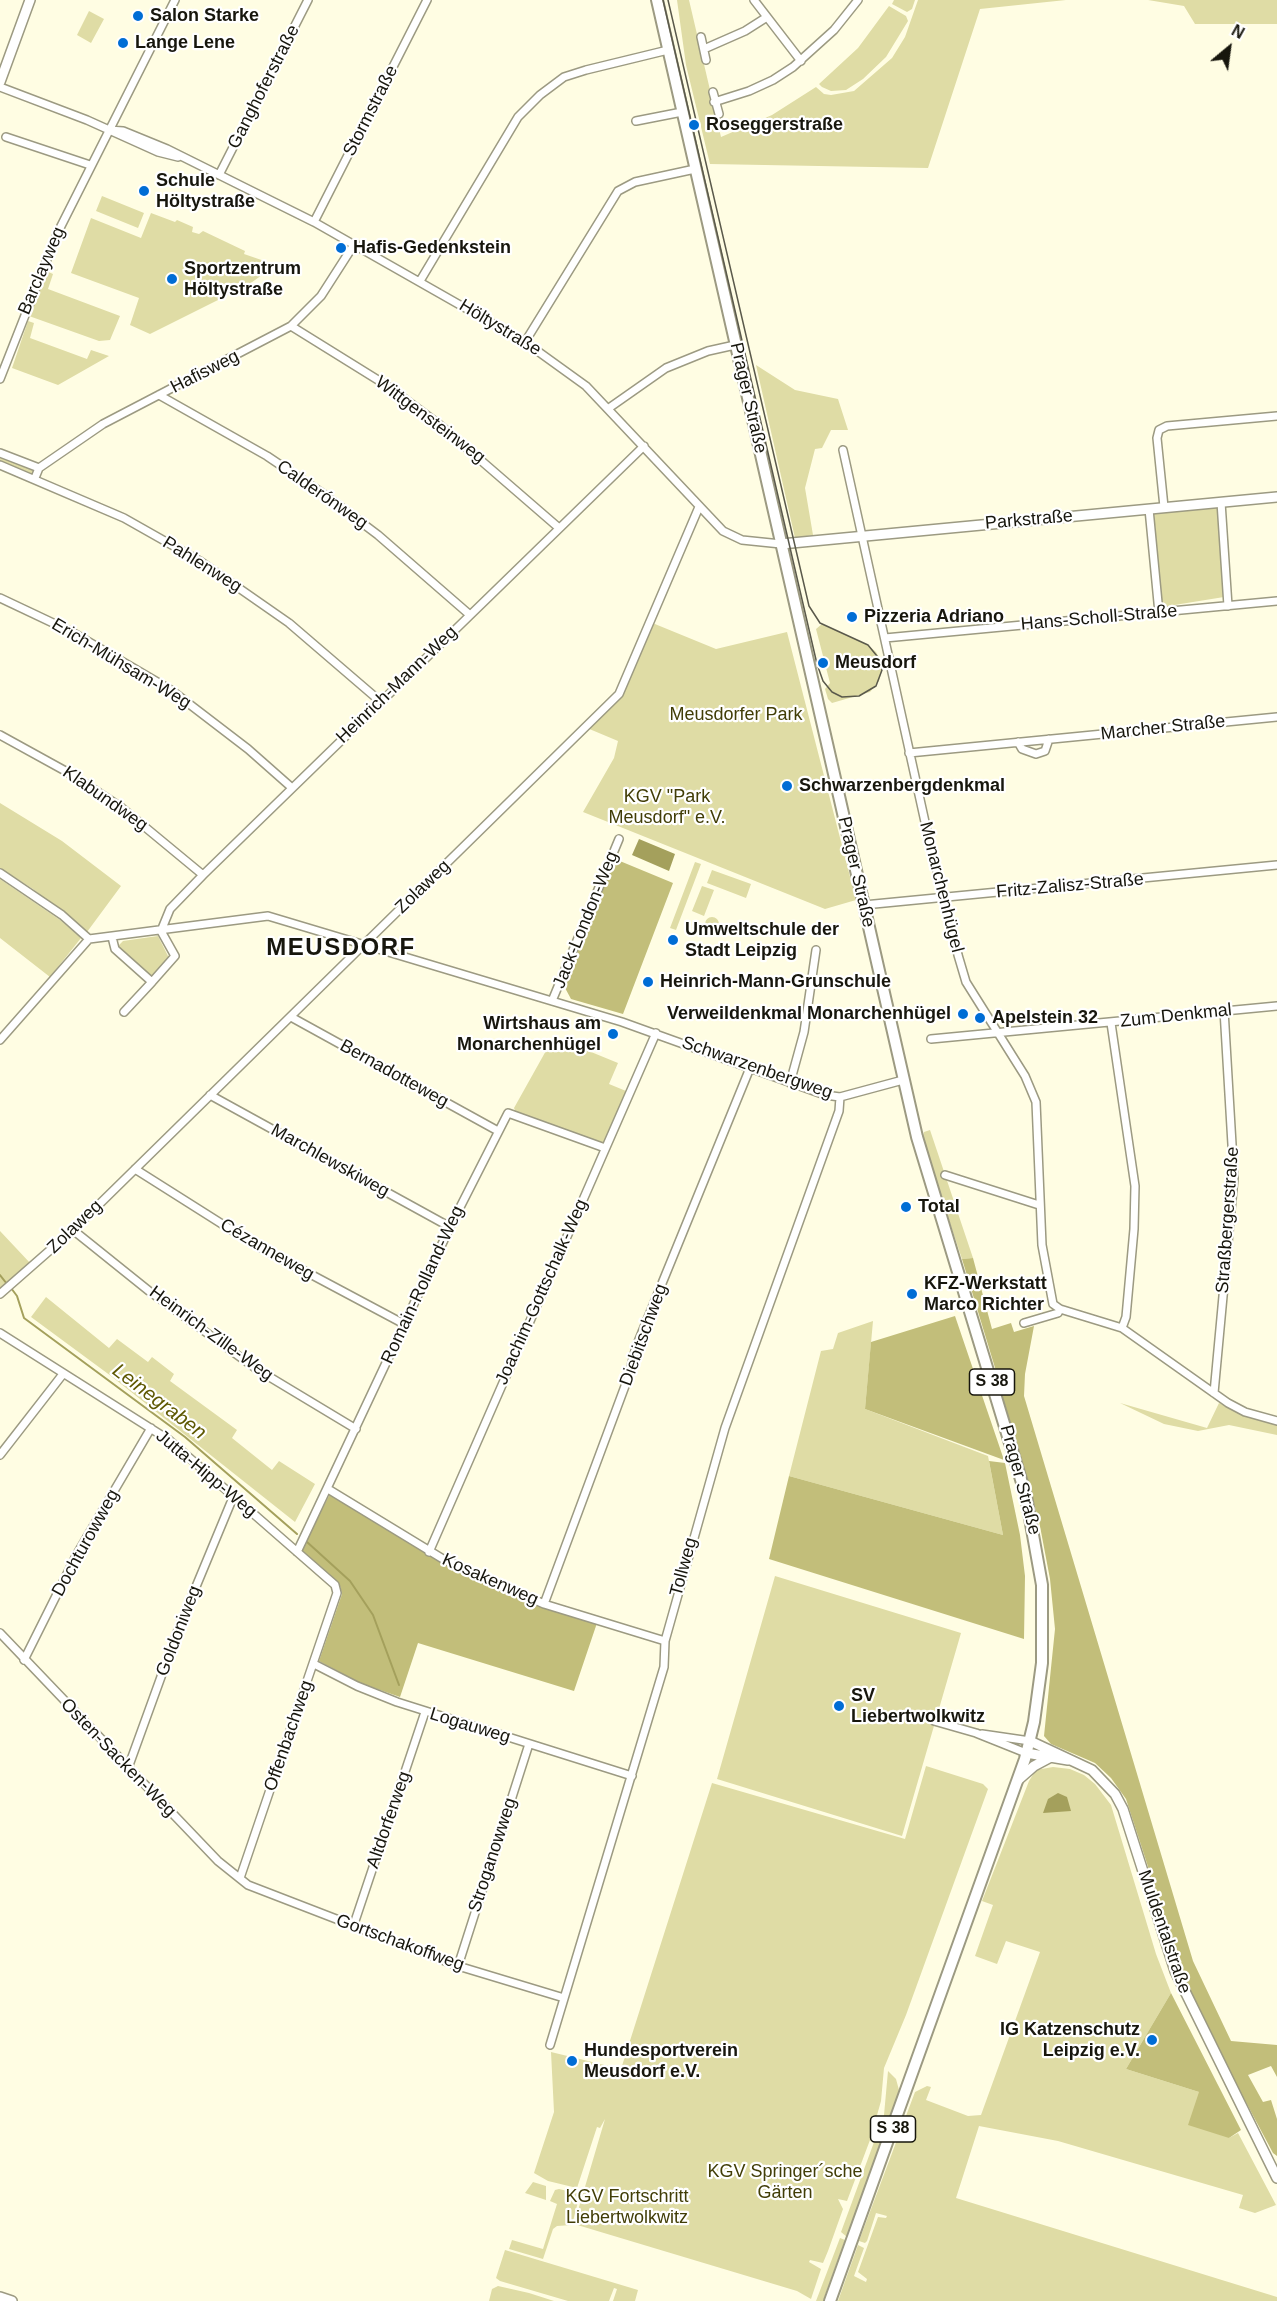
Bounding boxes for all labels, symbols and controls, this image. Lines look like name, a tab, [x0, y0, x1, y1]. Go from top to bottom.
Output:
place label: Salon Starke	[150, 5, 259, 27]
marker: Salon Starke	[131, 9, 145, 23]
north arrow	[1199, 18, 1259, 78]
street label: Ganghoferstraße	[223, 21, 305, 153]
text: N	[1229, 22, 1247, 42]
place label: Lange Lene	[135, 32, 235, 54]
marker: Lange Lene	[116, 36, 130, 50]
street label: Stormstraße	[339, 62, 403, 160]
place label: Roseggerstraße	[706, 114, 843, 136]
marker: Roseggerstraße	[687, 118, 701, 132]
place label: Schule Höltystraße	[156, 170, 255, 213]
marker: Schule Höltystraße	[137, 184, 151, 198]
street label: Barclayweg	[14, 224, 70, 318]
place label: Hafis-Gedenkstein	[353, 237, 511, 259]
marker: Hafis-Gedenkstein	[334, 241, 348, 255]
place label: Sportzentrum Höltystraße	[184, 258, 301, 300]
marker: Sportzentrum Höltystraße	[165, 272, 179, 286]
street label: Höltystraße	[455, 295, 545, 361]
street label: Prager Straße	[725, 340, 771, 456]
street label: Hafisweg	[167, 346, 243, 398]
street label: Wittgensteinweg	[371, 372, 489, 468]
street label: Calderónweg	[272, 456, 372, 534]
street label: Parkstraße	[984, 505, 1074, 535]
street label: Pahlenweg	[159, 532, 245, 598]
street label: Hans-Scholl-Straße	[1020, 600, 1178, 636]
place label: Pizzeria Adriano	[864, 606, 1004, 628]
marker: Pizzeria Adriano	[845, 610, 859, 624]
street label: Erich-Mühsam-Weg	[47, 614, 195, 714]
street label: Heinrich-Mann-Weg	[332, 622, 462, 748]
place label: Meusdorf	[835, 652, 916, 674]
marker: Meusdorf	[816, 656, 830, 670]
park label: Meusdorfer Park	[669, 704, 803, 726]
street label: Marcher Straße	[1100, 711, 1226, 745]
street label: Klabundweg	[58, 762, 152, 836]
place label: Schwarzenbergdenkmal	[799, 775, 1005, 797]
marker: Schwarzenbergdenkmal	[780, 779, 794, 793]
park label: KGV "Park Meusdorf" e.V.	[609, 786, 725, 828]
street label: Prager Straße	[833, 814, 879, 930]
street label: Monarchenhügel	[914, 819, 968, 955]
street label: Jack-London-Weg	[549, 848, 623, 992]
street label: Zolaweg	[391, 856, 455, 918]
street label: Fritz-Zalisz-Straße	[995, 869, 1145, 903]
place label: Umweltschule der Stadt Leipzig	[685, 919, 839, 962]
marker: Umweltschule der Stadt Leipzig	[666, 933, 680, 947]
district label: MEUSDORF	[266, 934, 416, 962]
place label: Heinrich-Mann-Grunschule	[660, 971, 891, 993]
marker: Heinrich-Mann-Grunschule	[641, 975, 655, 989]
street label: Zum Denkmal	[1119, 999, 1233, 1033]
place label: Verweildenkmal Monarchenhügel	[667, 1003, 951, 1025]
marker: Verweildenkmal Monarchenhügel	[956, 1007, 970, 1021]
place label: Apelstein 32	[992, 1007, 1098, 1029]
marker: Apelstein 32	[973, 1011, 987, 1025]
place label: Wirtshaus am Monarchenhügel	[457, 1013, 601, 1056]
marker: Wirtshaus am Monarchenhügel	[606, 1027, 620, 1041]
street label: Schwarzenbergweg	[679, 1032, 835, 1104]
street label: Bernadotteweg	[336, 1035, 452, 1113]
street label: Marchlewskiweg	[267, 1120, 393, 1202]
street label: Straßbergerstraße	[1212, 1146, 1244, 1294]
street label: Zolaweg	[43, 1196, 107, 1258]
street label: Joachim-Gottschalk-Weg	[491, 1196, 593, 1388]
place label: Total	[918, 1196, 960, 1218]
marker: Total	[899, 1200, 913, 1214]
street label: Romain-Rolland-Weg	[377, 1203, 469, 1367]
street label: Cézanneweg	[216, 1214, 318, 1286]
place label: KFZ-Werkstatt Marco Richter	[924, 1273, 1047, 1316]
street label: Diebitschweg	[616, 1281, 672, 1389]
street label: Heinrich-Zille-Weg	[145, 1282, 277, 1386]
marker: KFZ-Werkstatt Marco Richter	[905, 1287, 919, 1301]
water label: Leinegraben	[107, 1359, 211, 1445]
road number: S 38	[970, 1369, 1014, 1395]
street label: Prager Straße	[995, 1423, 1045, 1537]
street label: Jutta-Hipp-Weg	[151, 1426, 261, 1522]
street label: Dochturowweg	[48, 1486, 124, 1600]
street label: Tollweg	[666, 1535, 702, 1599]
street label: Kosakenweg	[439, 1549, 541, 1611]
street label: Goldoniweg	[152, 1583, 206, 1679]
street label: Offenbachweg	[260, 1678, 318, 1794]
place label: SV Liebertwolkwitz	[851, 1685, 985, 1728]
street label: Osten-Sacken-Weg	[56, 1694, 180, 1822]
marker: SV Liebertwolkwitz	[832, 1699, 846, 1713]
street label: Logauweg	[427, 1704, 513, 1748]
street label: Altdorferweg	[362, 1769, 416, 1871]
street label: Stroganowweg	[464, 1795, 522, 1915]
street label: Muldentalstraße	[1133, 1867, 1195, 1997]
street label: Gortschakoffweg	[333, 1910, 467, 1976]
place label: IG Katzenschutz Leipzig e.V.	[1000, 2019, 1140, 2062]
marker: IG Katzenschutz Leipzig e.V.	[1145, 2033, 1159, 2047]
place label: Hundesportverein Meusdorf e.V.	[584, 2040, 738, 2082]
marker: Hundesportverein Meusdorf e.V.	[565, 2054, 579, 2068]
road number: S 38	[870, 2116, 916, 2142]
park label: KGV Springer´sche Gärten	[707, 2161, 863, 2204]
park label: KGV Fortschritt Liebertwolkwitz	[565, 2186, 689, 2228]

